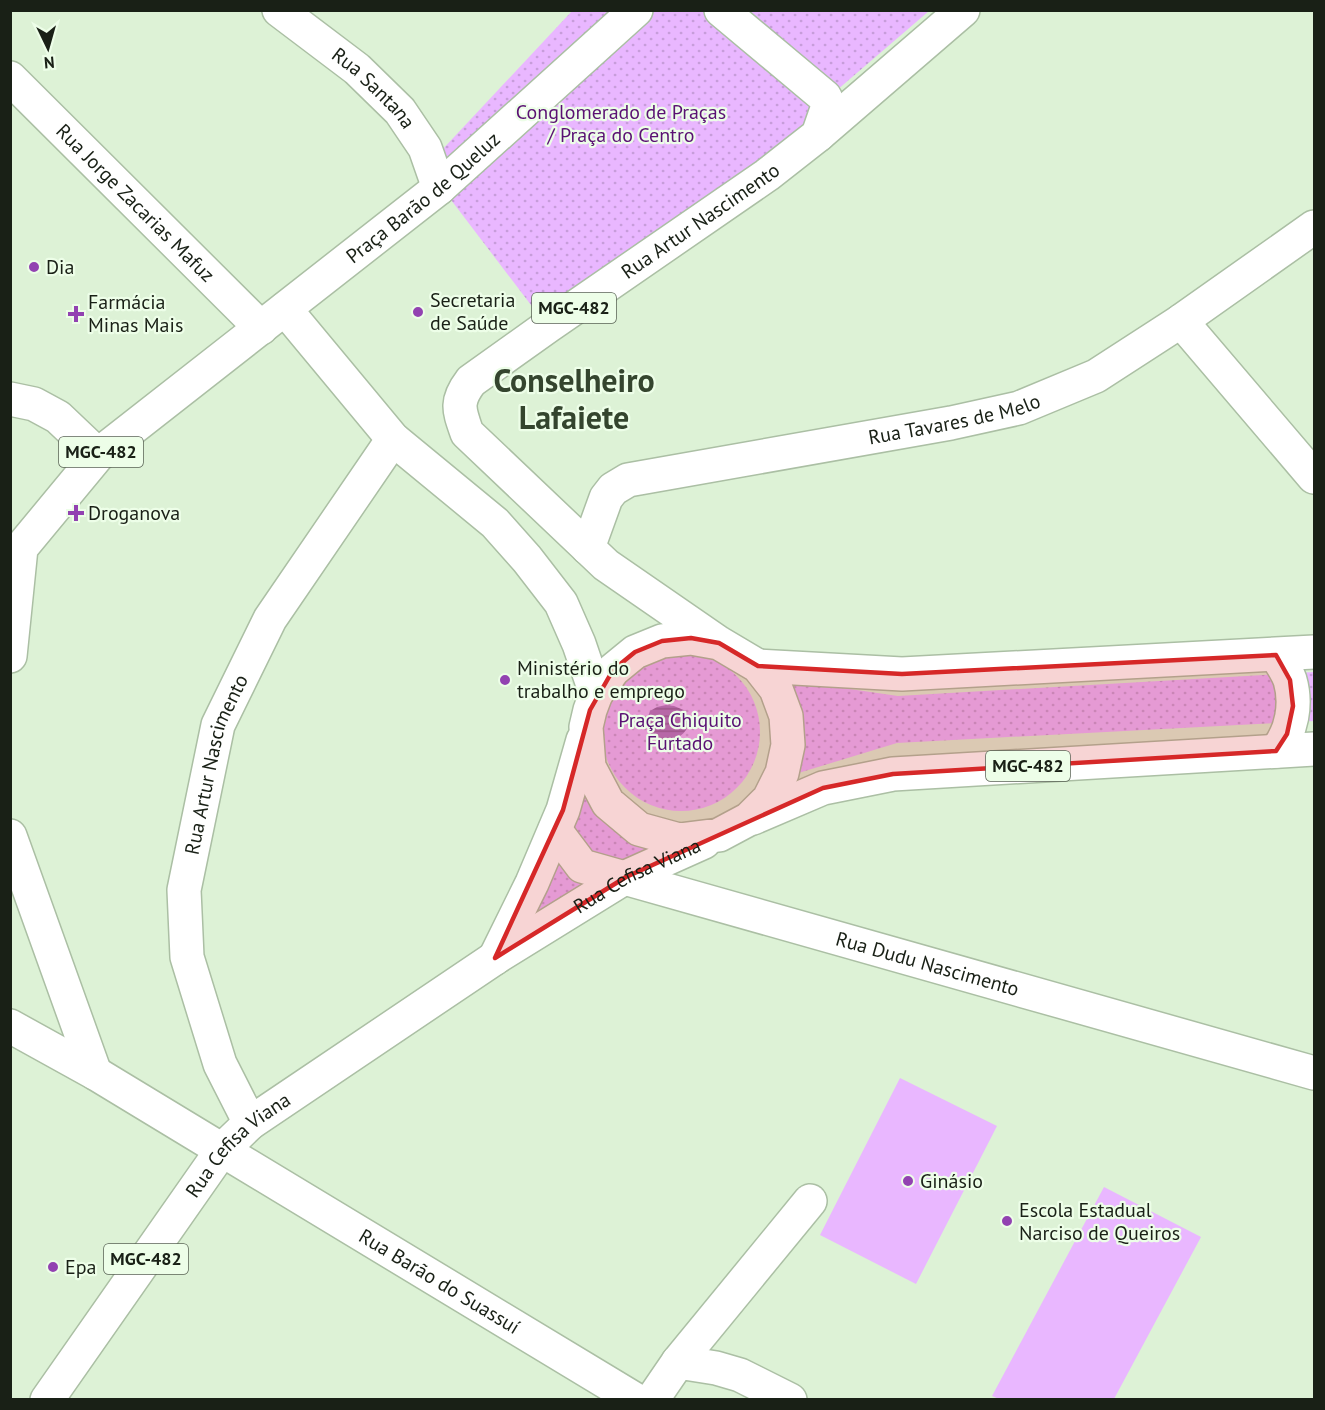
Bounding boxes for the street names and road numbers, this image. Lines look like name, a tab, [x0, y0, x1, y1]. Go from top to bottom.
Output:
street label: Rua Santana	[327, 42, 421, 134]
street label: Rua Jorge Zacarias Mafuz	[50, 118, 220, 288]
street label: Praça Barão de Queluz	[341, 126, 505, 269]
street label: Rua Artur Nascimento	[616, 157, 785, 285]
road number: MGC-482	[532, 293, 616, 323]
street label: Rua Tavares de Melo	[866, 388, 1044, 450]
road number: MGC-482	[59, 437, 143, 467]
street label: Rua Artur Nascimento	[179, 670, 254, 857]
road number: MGC-482	[986, 751, 1070, 781]
street label: Rua Cefisa Viana	[569, 832, 705, 919]
street label: Rua Dudu Nascimento	[833, 925, 1022, 1002]
street label: Rua Cefisa Viana	[180, 1087, 295, 1203]
street label: Rua Barão do Suassuí	[354, 1223, 525, 1340]
road number: MGC-482	[104, 1244, 188, 1274]

